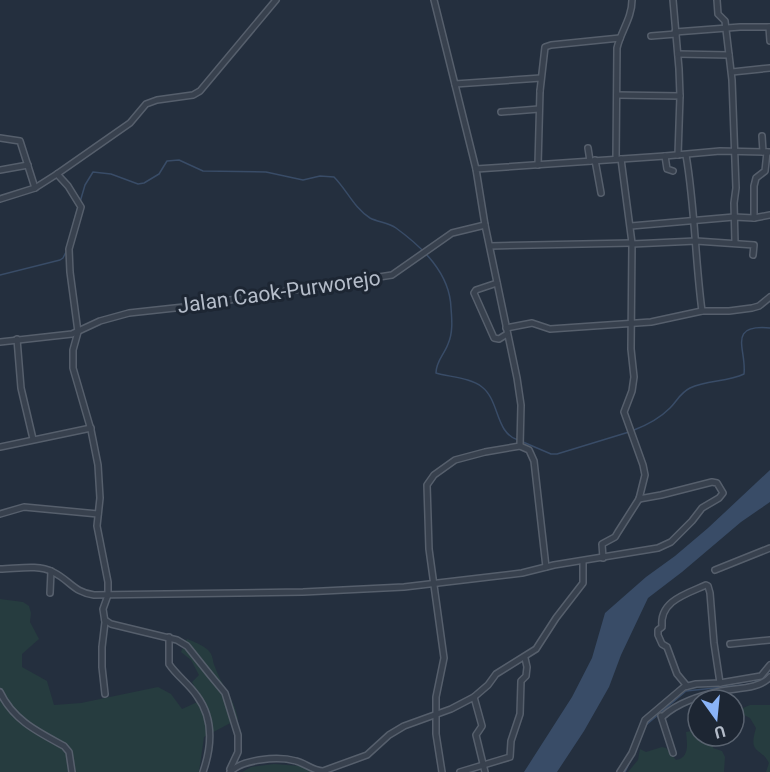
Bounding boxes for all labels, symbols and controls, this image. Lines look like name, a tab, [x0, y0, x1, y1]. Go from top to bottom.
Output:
street label: Jalan Caok-Purworejo	[176, 266, 382, 318]
north arrow	[686, 688, 746, 748]
text: U	[712, 721, 727, 743]

